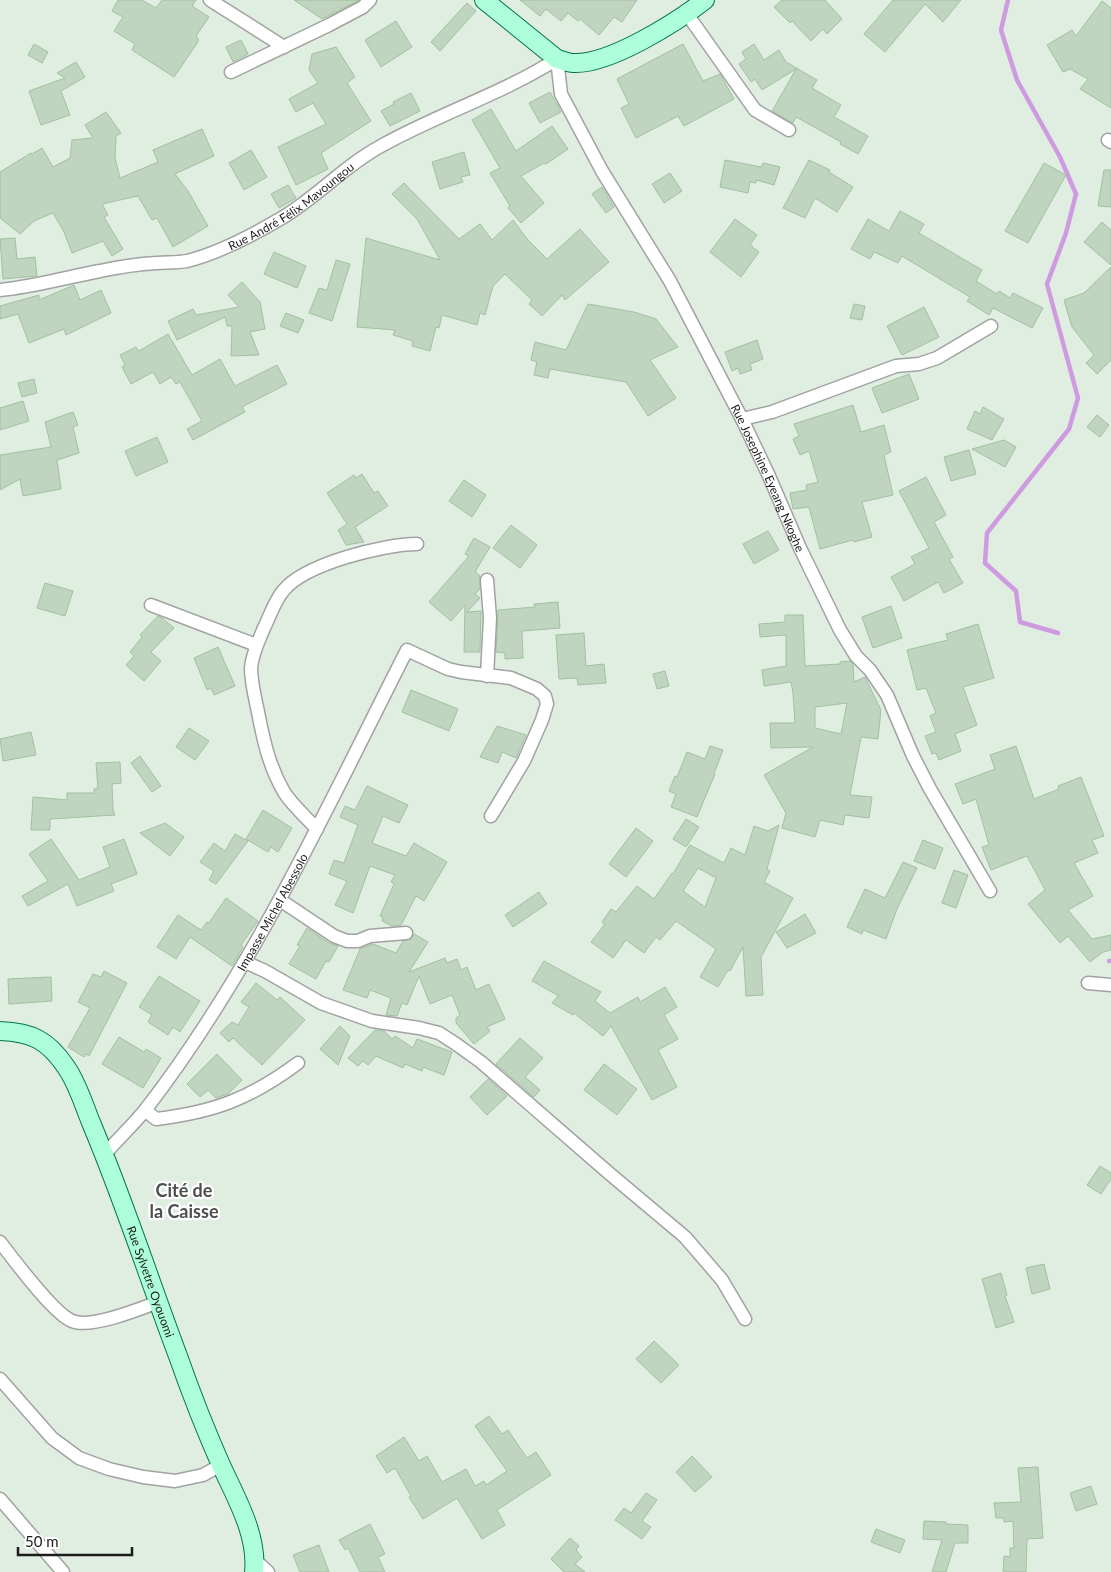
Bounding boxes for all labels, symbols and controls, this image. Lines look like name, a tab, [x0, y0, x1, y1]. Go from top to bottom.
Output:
street label: Rue André Félix Mavoungou	[226, 159, 357, 253]
street label: Rue Josephine Eyeang Nkoghe	[728, 401, 808, 554]
street label: Impasse Michel Abessolo	[233, 851, 311, 973]
district label: Cité de la Caisse	[149, 1179, 219, 1222]
street label: Rue Sylvetre Oyouomi	[124, 1224, 178, 1340]
scale bar	[18, 1524, 131, 1556]
text: 50 m	[25, 1532, 59, 1550]

